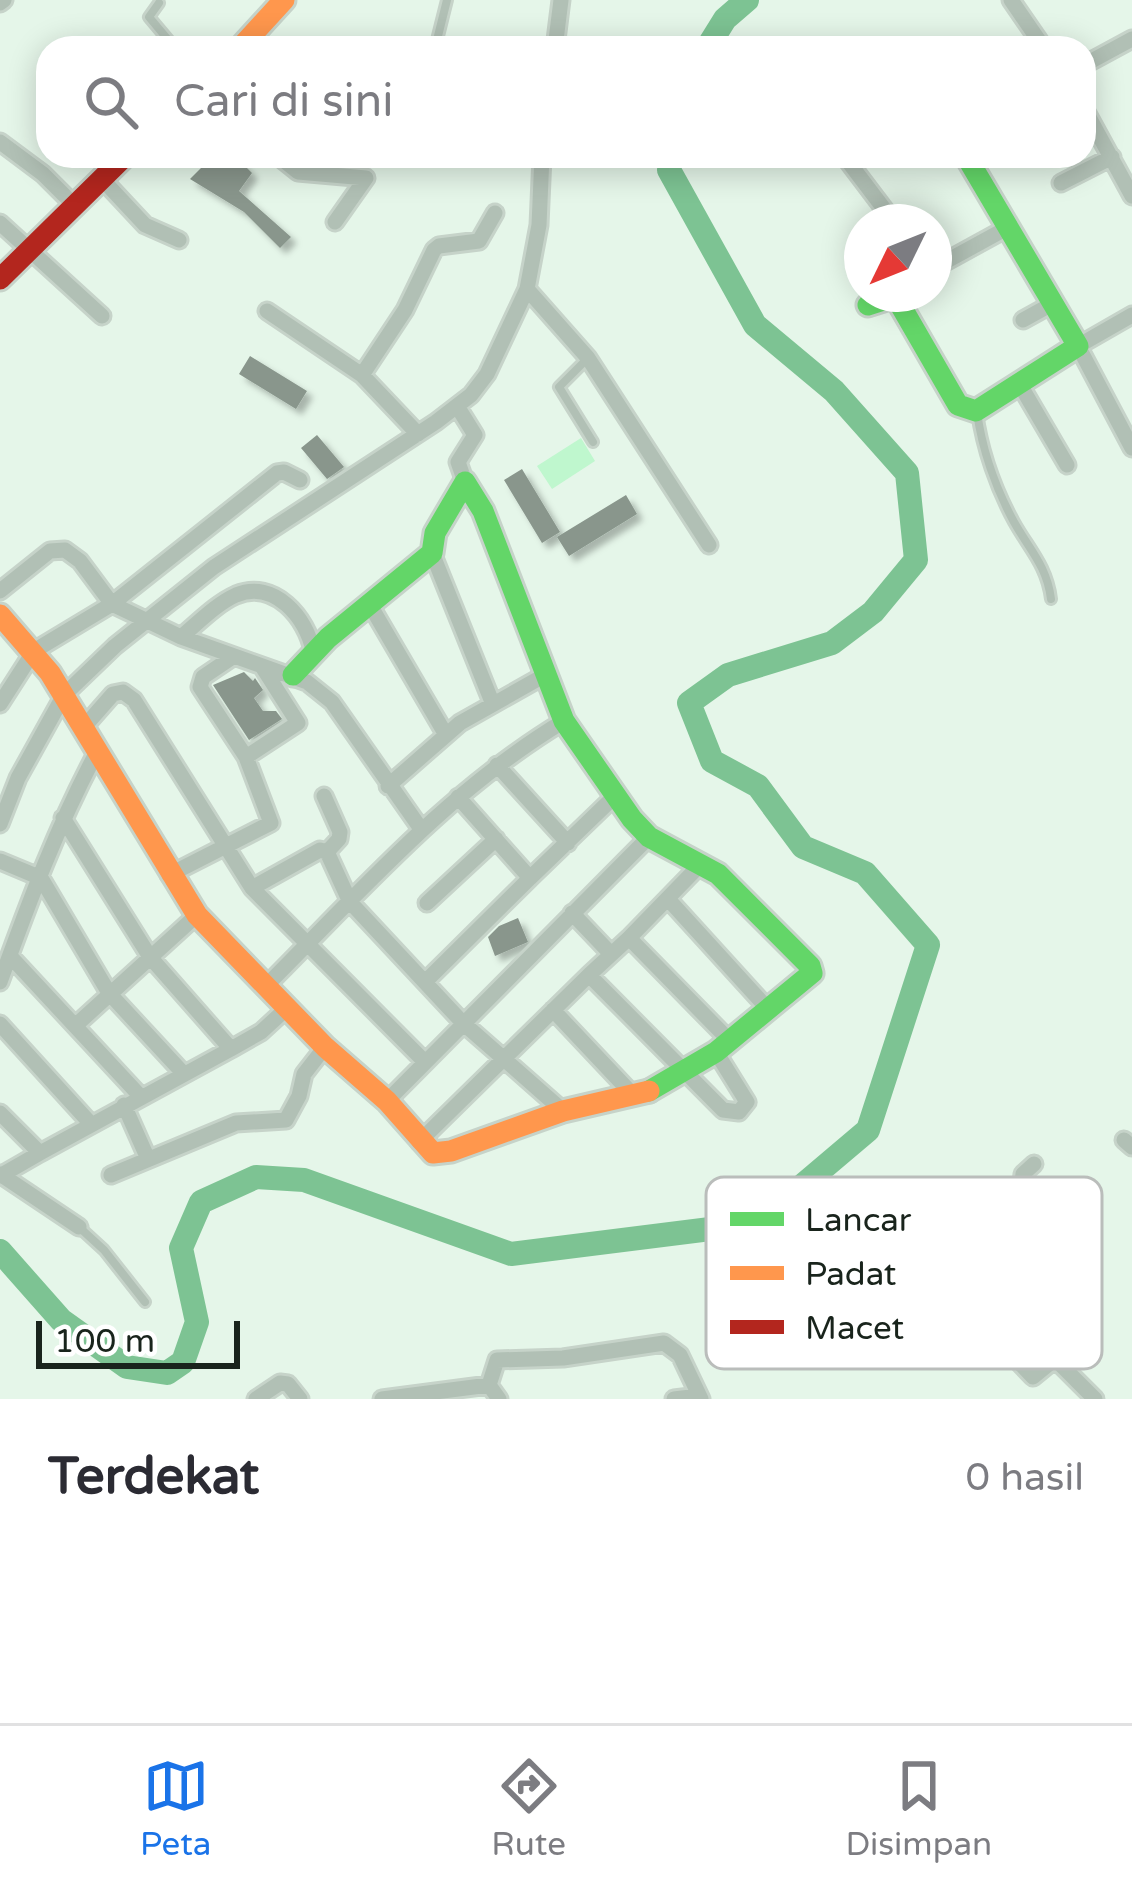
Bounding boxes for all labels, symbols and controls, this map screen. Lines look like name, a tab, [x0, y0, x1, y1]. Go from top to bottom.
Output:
search box	[36, 36, 1096, 168]
icon: search	[78, 69, 144, 135]
text: Cari di sini	[174, 75, 393, 129]
north arrow	[844, 204, 952, 312]
legend	[706, 1177, 1102, 1369]
text: Lancar	[805, 1201, 912, 1240]
text: Padat	[805, 1255, 896, 1294]
text: Macet	[805, 1309, 904, 1348]
scale bar	[36, 1315, 240, 1368]
text: 100 m	[54, 1322, 155, 1361]
text: Terdekat	[48, 1446, 259, 1508]
text: 0 hasil	[966, 1454, 1084, 1501]
tab: Peta	[140, 1753, 211, 1864]
tab: Rute	[491, 1753, 566, 1864]
tab: Disimpan	[846, 1753, 992, 1864]

